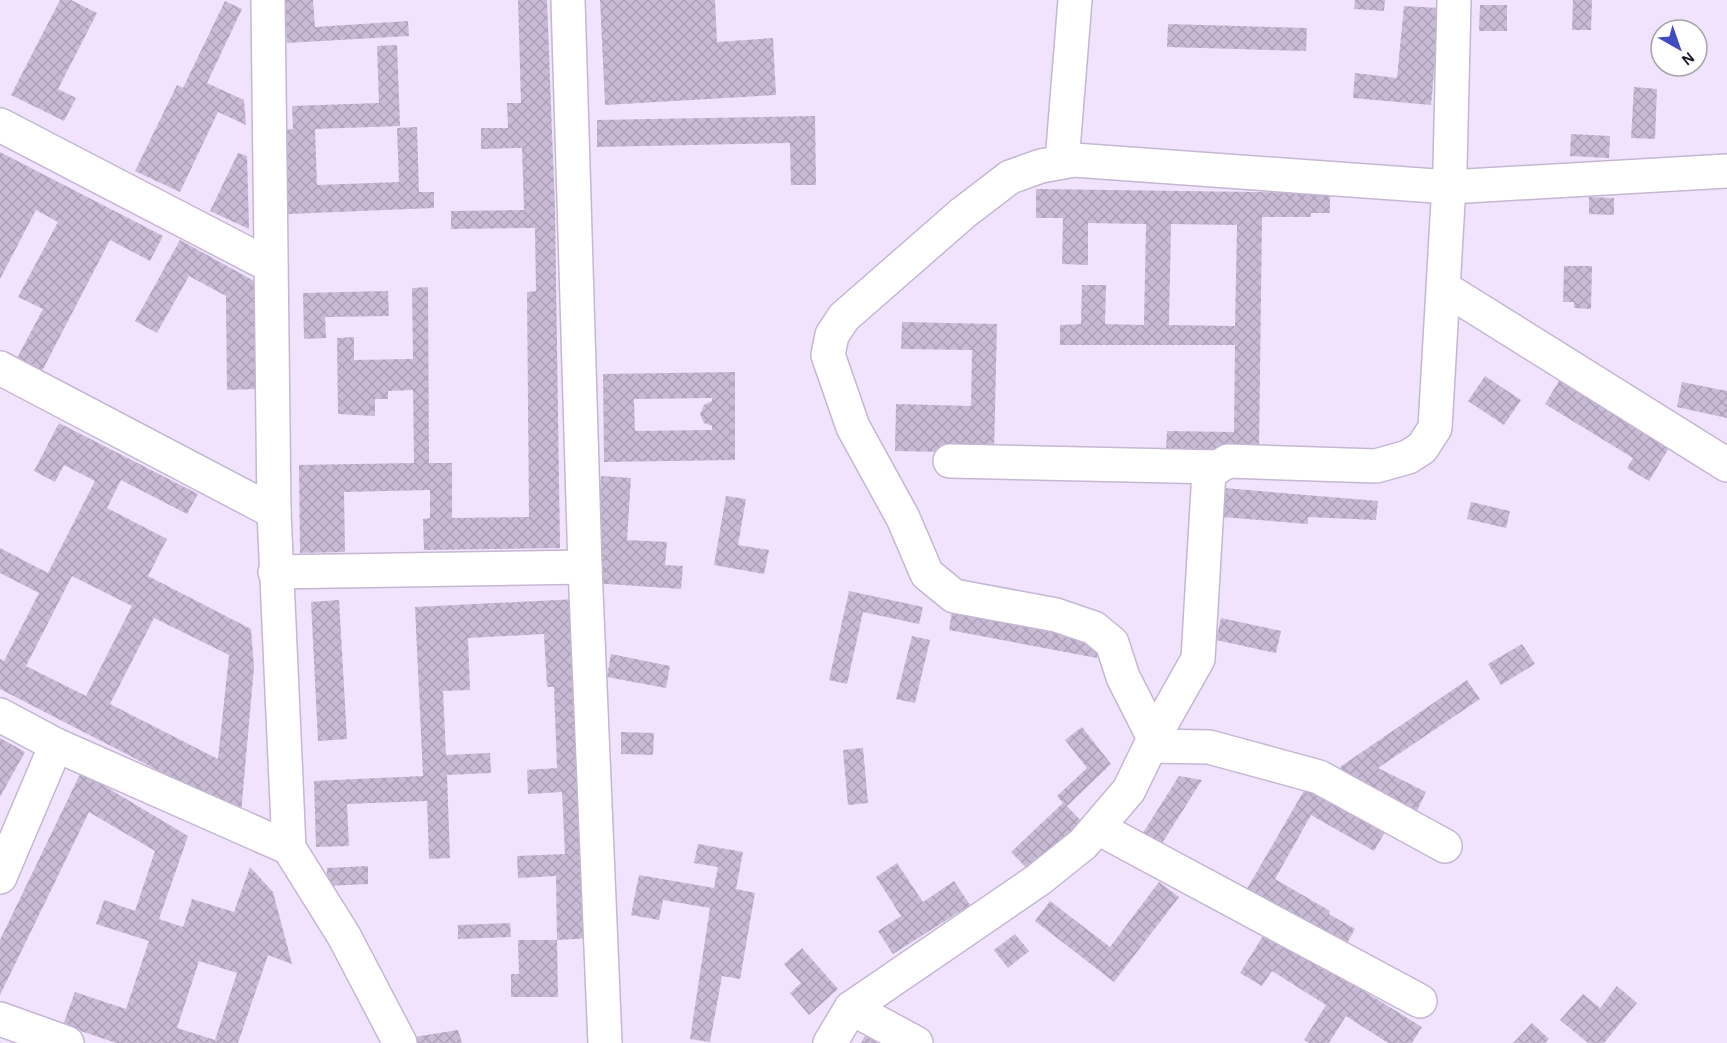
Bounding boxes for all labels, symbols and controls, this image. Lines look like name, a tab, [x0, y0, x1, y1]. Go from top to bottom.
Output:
north arrow	[1649, 18, 1709, 78]
text: N	[1679, 49, 1697, 68]

